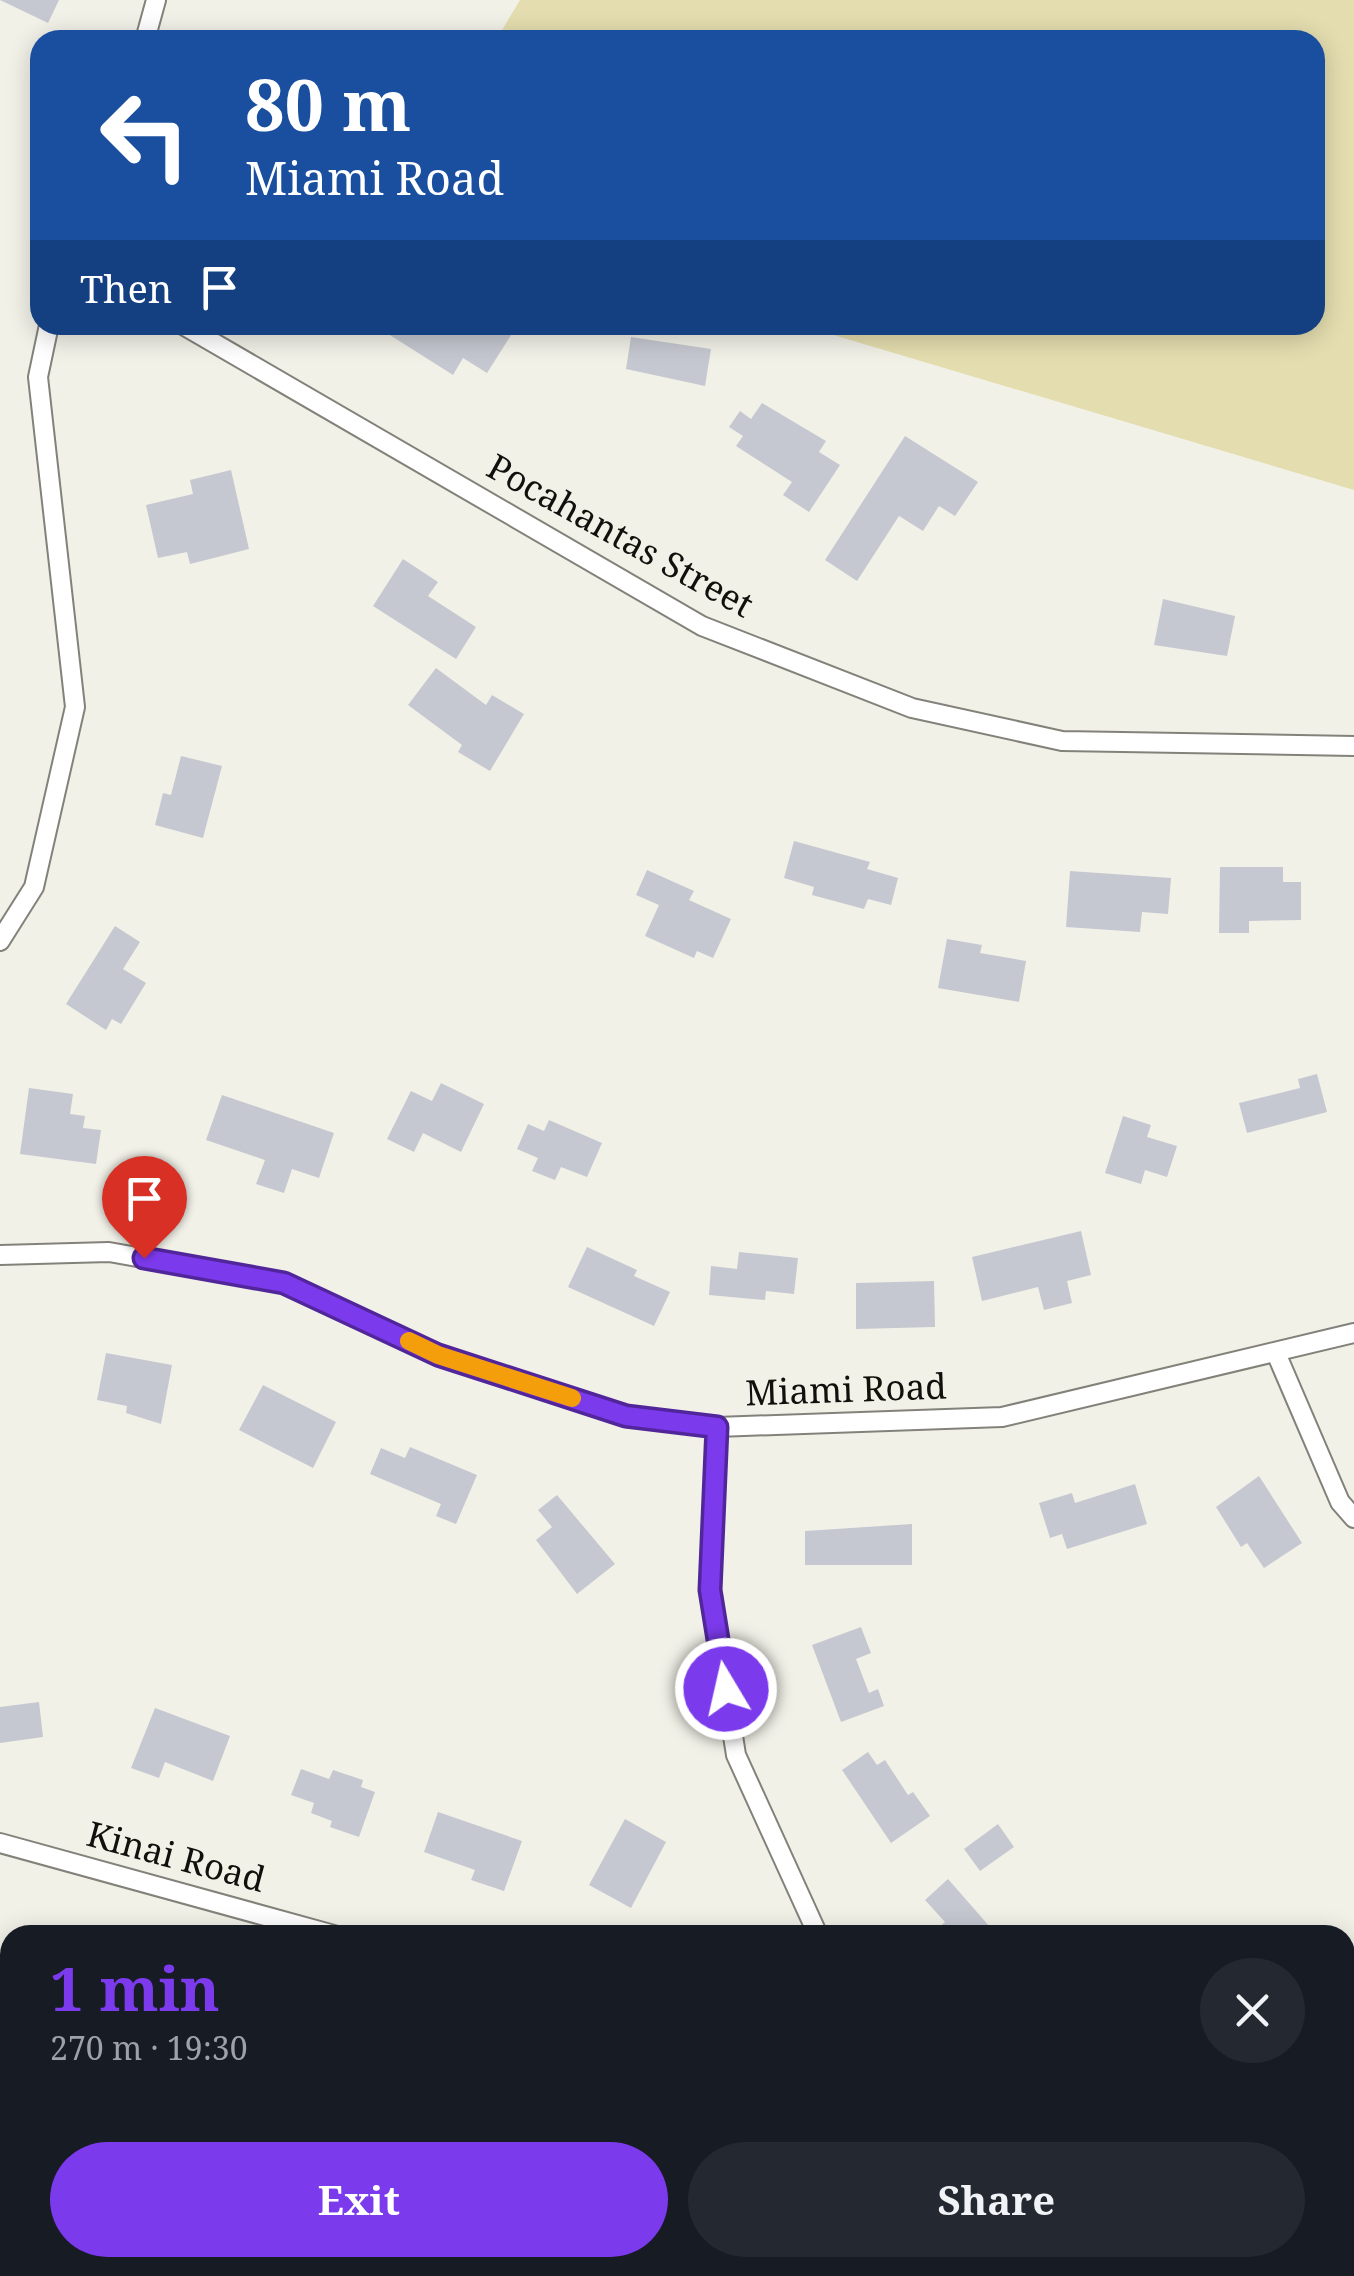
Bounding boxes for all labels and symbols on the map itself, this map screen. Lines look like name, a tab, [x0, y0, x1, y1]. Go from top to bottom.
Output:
street label: Pocahantas Street	[479, 442, 762, 627]
pin	[102, 1156, 187, 1259]
street label: Miami Road	[744, 1361, 947, 1416]
position arrow	[674, 1637, 778, 1741]
street label: Kinai Road	[82, 1809, 271, 1902]

